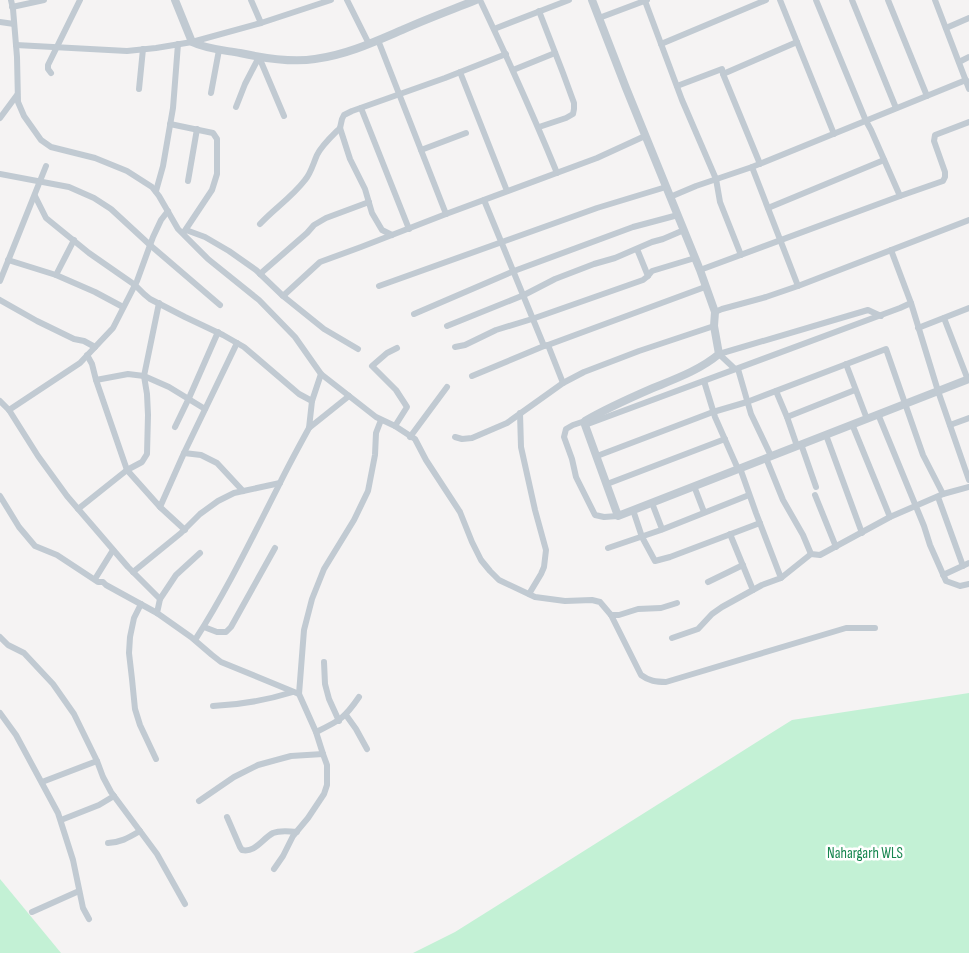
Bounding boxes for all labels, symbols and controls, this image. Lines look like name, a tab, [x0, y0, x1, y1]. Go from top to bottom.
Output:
park label: Nahargarh WLS	[827, 844, 903, 863]

